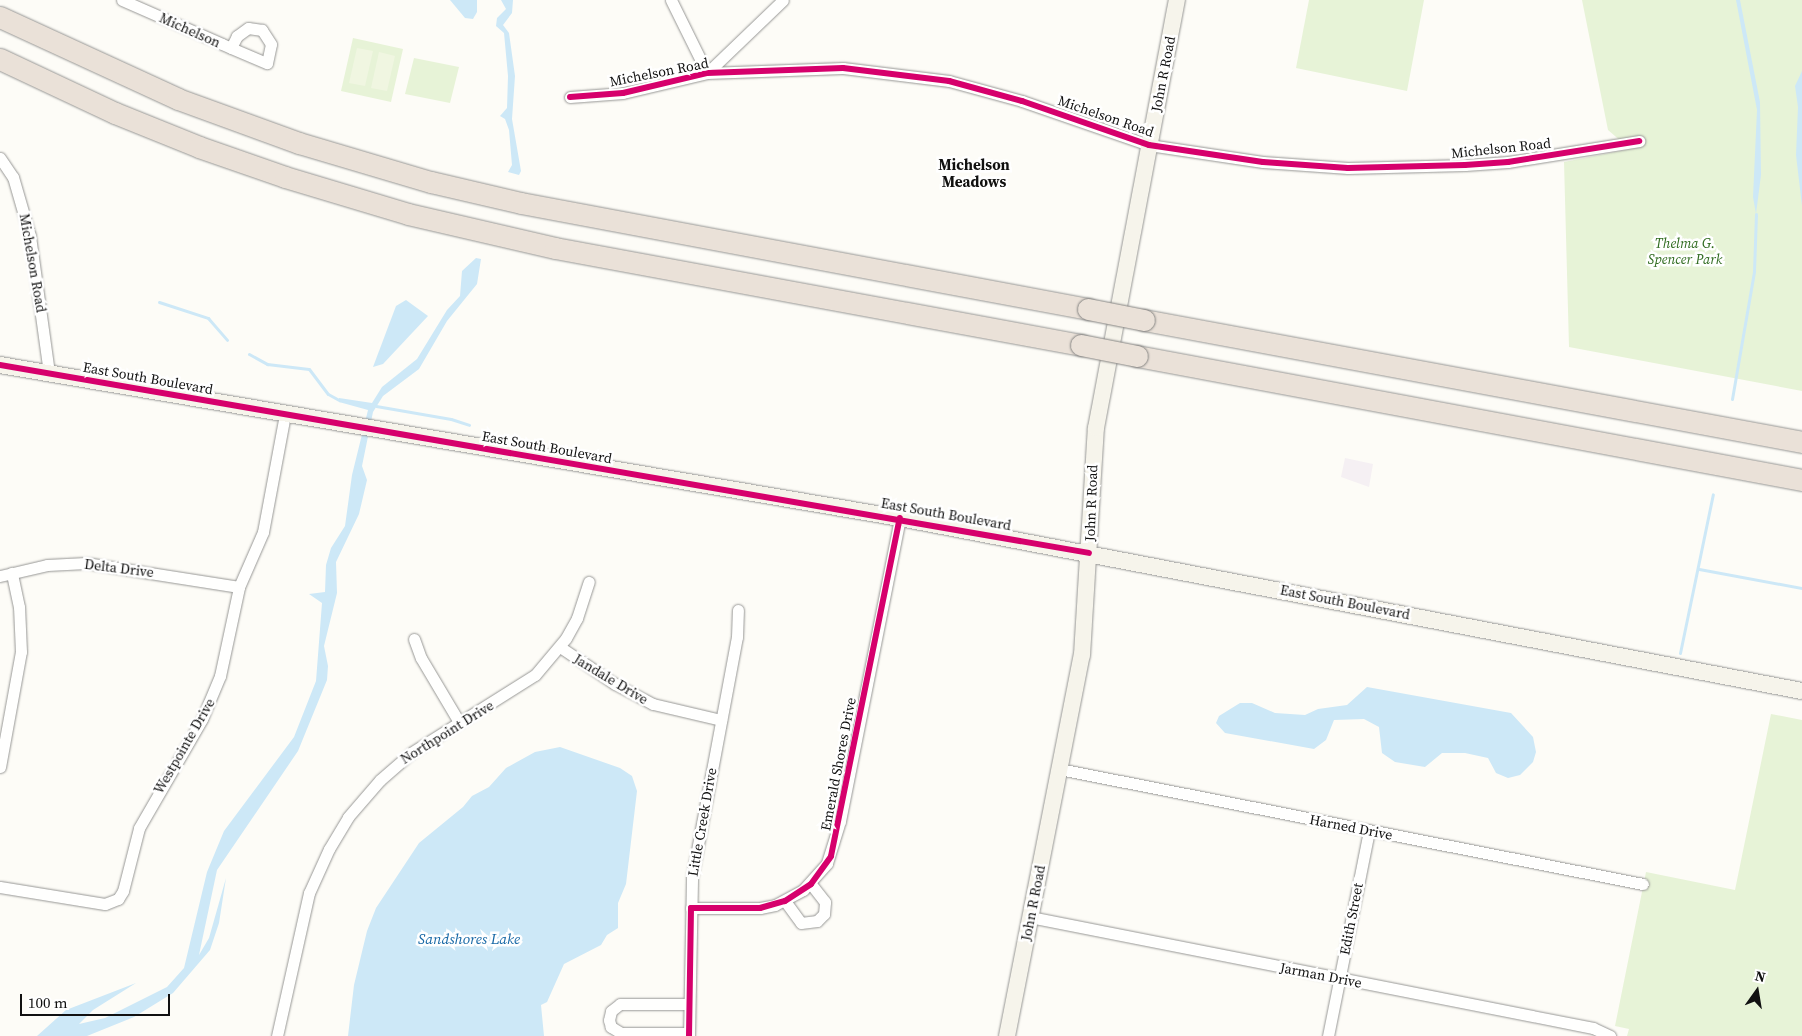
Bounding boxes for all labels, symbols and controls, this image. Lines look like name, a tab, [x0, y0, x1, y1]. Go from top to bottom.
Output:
street label: Michelson	[157, 9, 223, 51]
street label: John R Road	[1147, 35, 1179, 113]
street label: Michelson Road	[608, 54, 710, 90]
street label: Michelson Road	[1056, 92, 1156, 140]
street label: Michelson Road	[1450, 134, 1552, 162]
district label: Michelson Meadows	[938, 155, 1010, 190]
street label: Michelson Road	[16, 212, 50, 314]
park label: Thelma G. Spencer Park	[1648, 235, 1722, 268]
street label: East South Boulevard	[82, 358, 214, 398]
street label: East South Boulevard	[481, 427, 613, 467]
street label: John R Road	[1081, 464, 1101, 542]
street label: East South Boulevard	[880, 494, 1012, 534]
street label: Delta Drive	[83, 555, 155, 581]
street label: East South Boulevard	[1279, 581, 1411, 623]
street label: Jandale Drive	[571, 650, 651, 708]
street label: Westpointe Drive	[150, 695, 218, 797]
street label: Emerald Shores Drive	[817, 696, 859, 832]
street label: Northpoint Drive	[397, 697, 497, 767]
street label: Little Creek Drive	[684, 767, 720, 877]
street label: Harned Drive	[1308, 811, 1394, 843]
street label: John R Road	[1017, 864, 1049, 942]
street label: Edith Street	[1336, 882, 1366, 956]
water label: Sandshores Lake	[418, 930, 520, 948]
street label: Jarman Drive	[1279, 959, 1363, 991]
text: N	[1753, 965, 1768, 987]
north arrow	[1732, 966, 1782, 1016]
scale bar	[22, 984, 172, 1016]
text: 100 m	[28, 992, 68, 1013]

